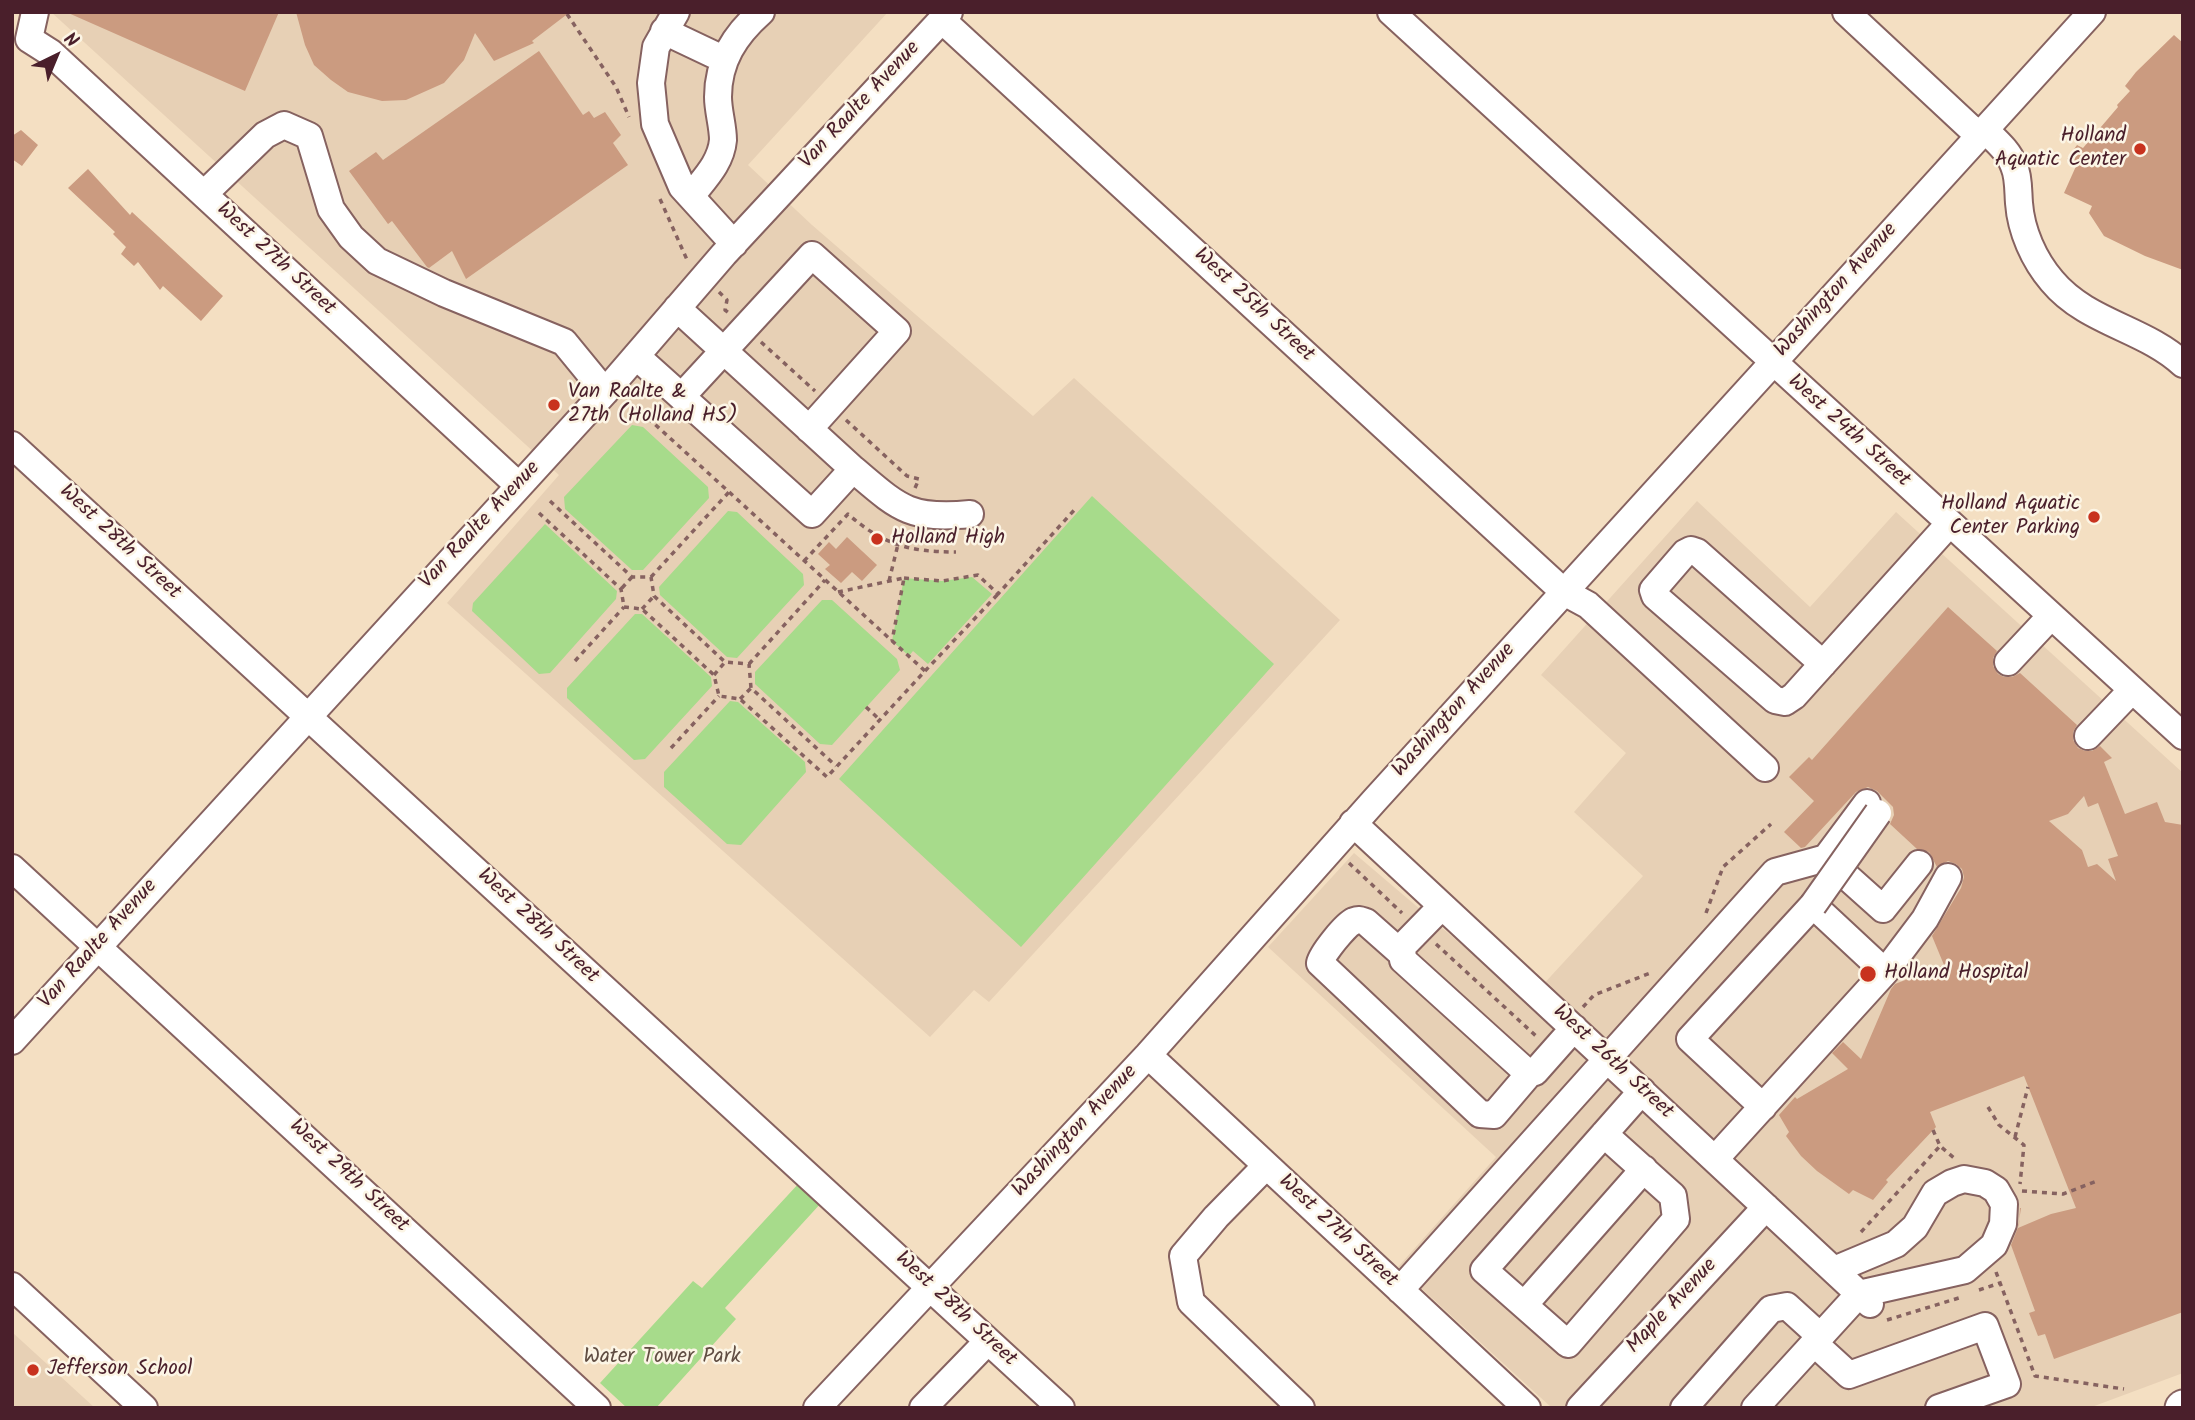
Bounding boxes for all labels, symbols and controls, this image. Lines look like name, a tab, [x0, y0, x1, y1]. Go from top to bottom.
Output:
north arrow	[21, 21, 91, 91]
text: N	[56, 26, 85, 56]
street label: Van Raalte Avenue	[795, 37, 927, 175]
place label: Holland Aquatic Center	[1995, 124, 2126, 174]
marker: Holland Aquatic Center	[2132, 141, 2148, 157]
street label: West 27th Street	[210, 198, 340, 322]
street label: Washington Avenue	[1770, 219, 1904, 363]
street label: West 25th Street	[1187, 244, 1319, 368]
street label: West 24th Street	[1782, 370, 1914, 494]
place label: Van Raalte & 27th (Holland HS)	[568, 380, 737, 430]
marker: Van Raalte & 27th (Holland HS)	[546, 397, 562, 413]
street label: Van Raalte Avenue	[415, 457, 547, 595]
street label: West 28th Street	[53, 480, 185, 606]
place label: Holland Aquatic Center Parking	[1941, 492, 2080, 542]
marker: Holland Aquatic Center Parking	[2086, 509, 2102, 525]
place label: Holland High	[891, 526, 1005, 552]
marker: Holland High	[869, 531, 885, 547]
street label: Washington Avenue	[1388, 639, 1522, 783]
street label: West 28th Street	[471, 864, 603, 990]
street label: Van Raalte Avenue	[34, 875, 164, 1015]
place label: Holland Hospital	[1884, 961, 2029, 987]
marker: Holland Hospital	[1858, 964, 1878, 984]
street label: West 26th Street	[1546, 1000, 1678, 1126]
street label: Washington Avenue	[1008, 1061, 1144, 1203]
street label: West 29th Street	[283, 1115, 413, 1239]
street label: West 27th Street	[1272, 1170, 1402, 1294]
street label: West 28th Street	[889, 1247, 1021, 1373]
street label: Maple Avenue	[1622, 1254, 1724, 1360]
park label: Water Tower Park	[584, 1345, 740, 1371]
place label: Jefferson School	[47, 1357, 192, 1383]
marker: Jefferson School	[25, 1362, 41, 1378]

